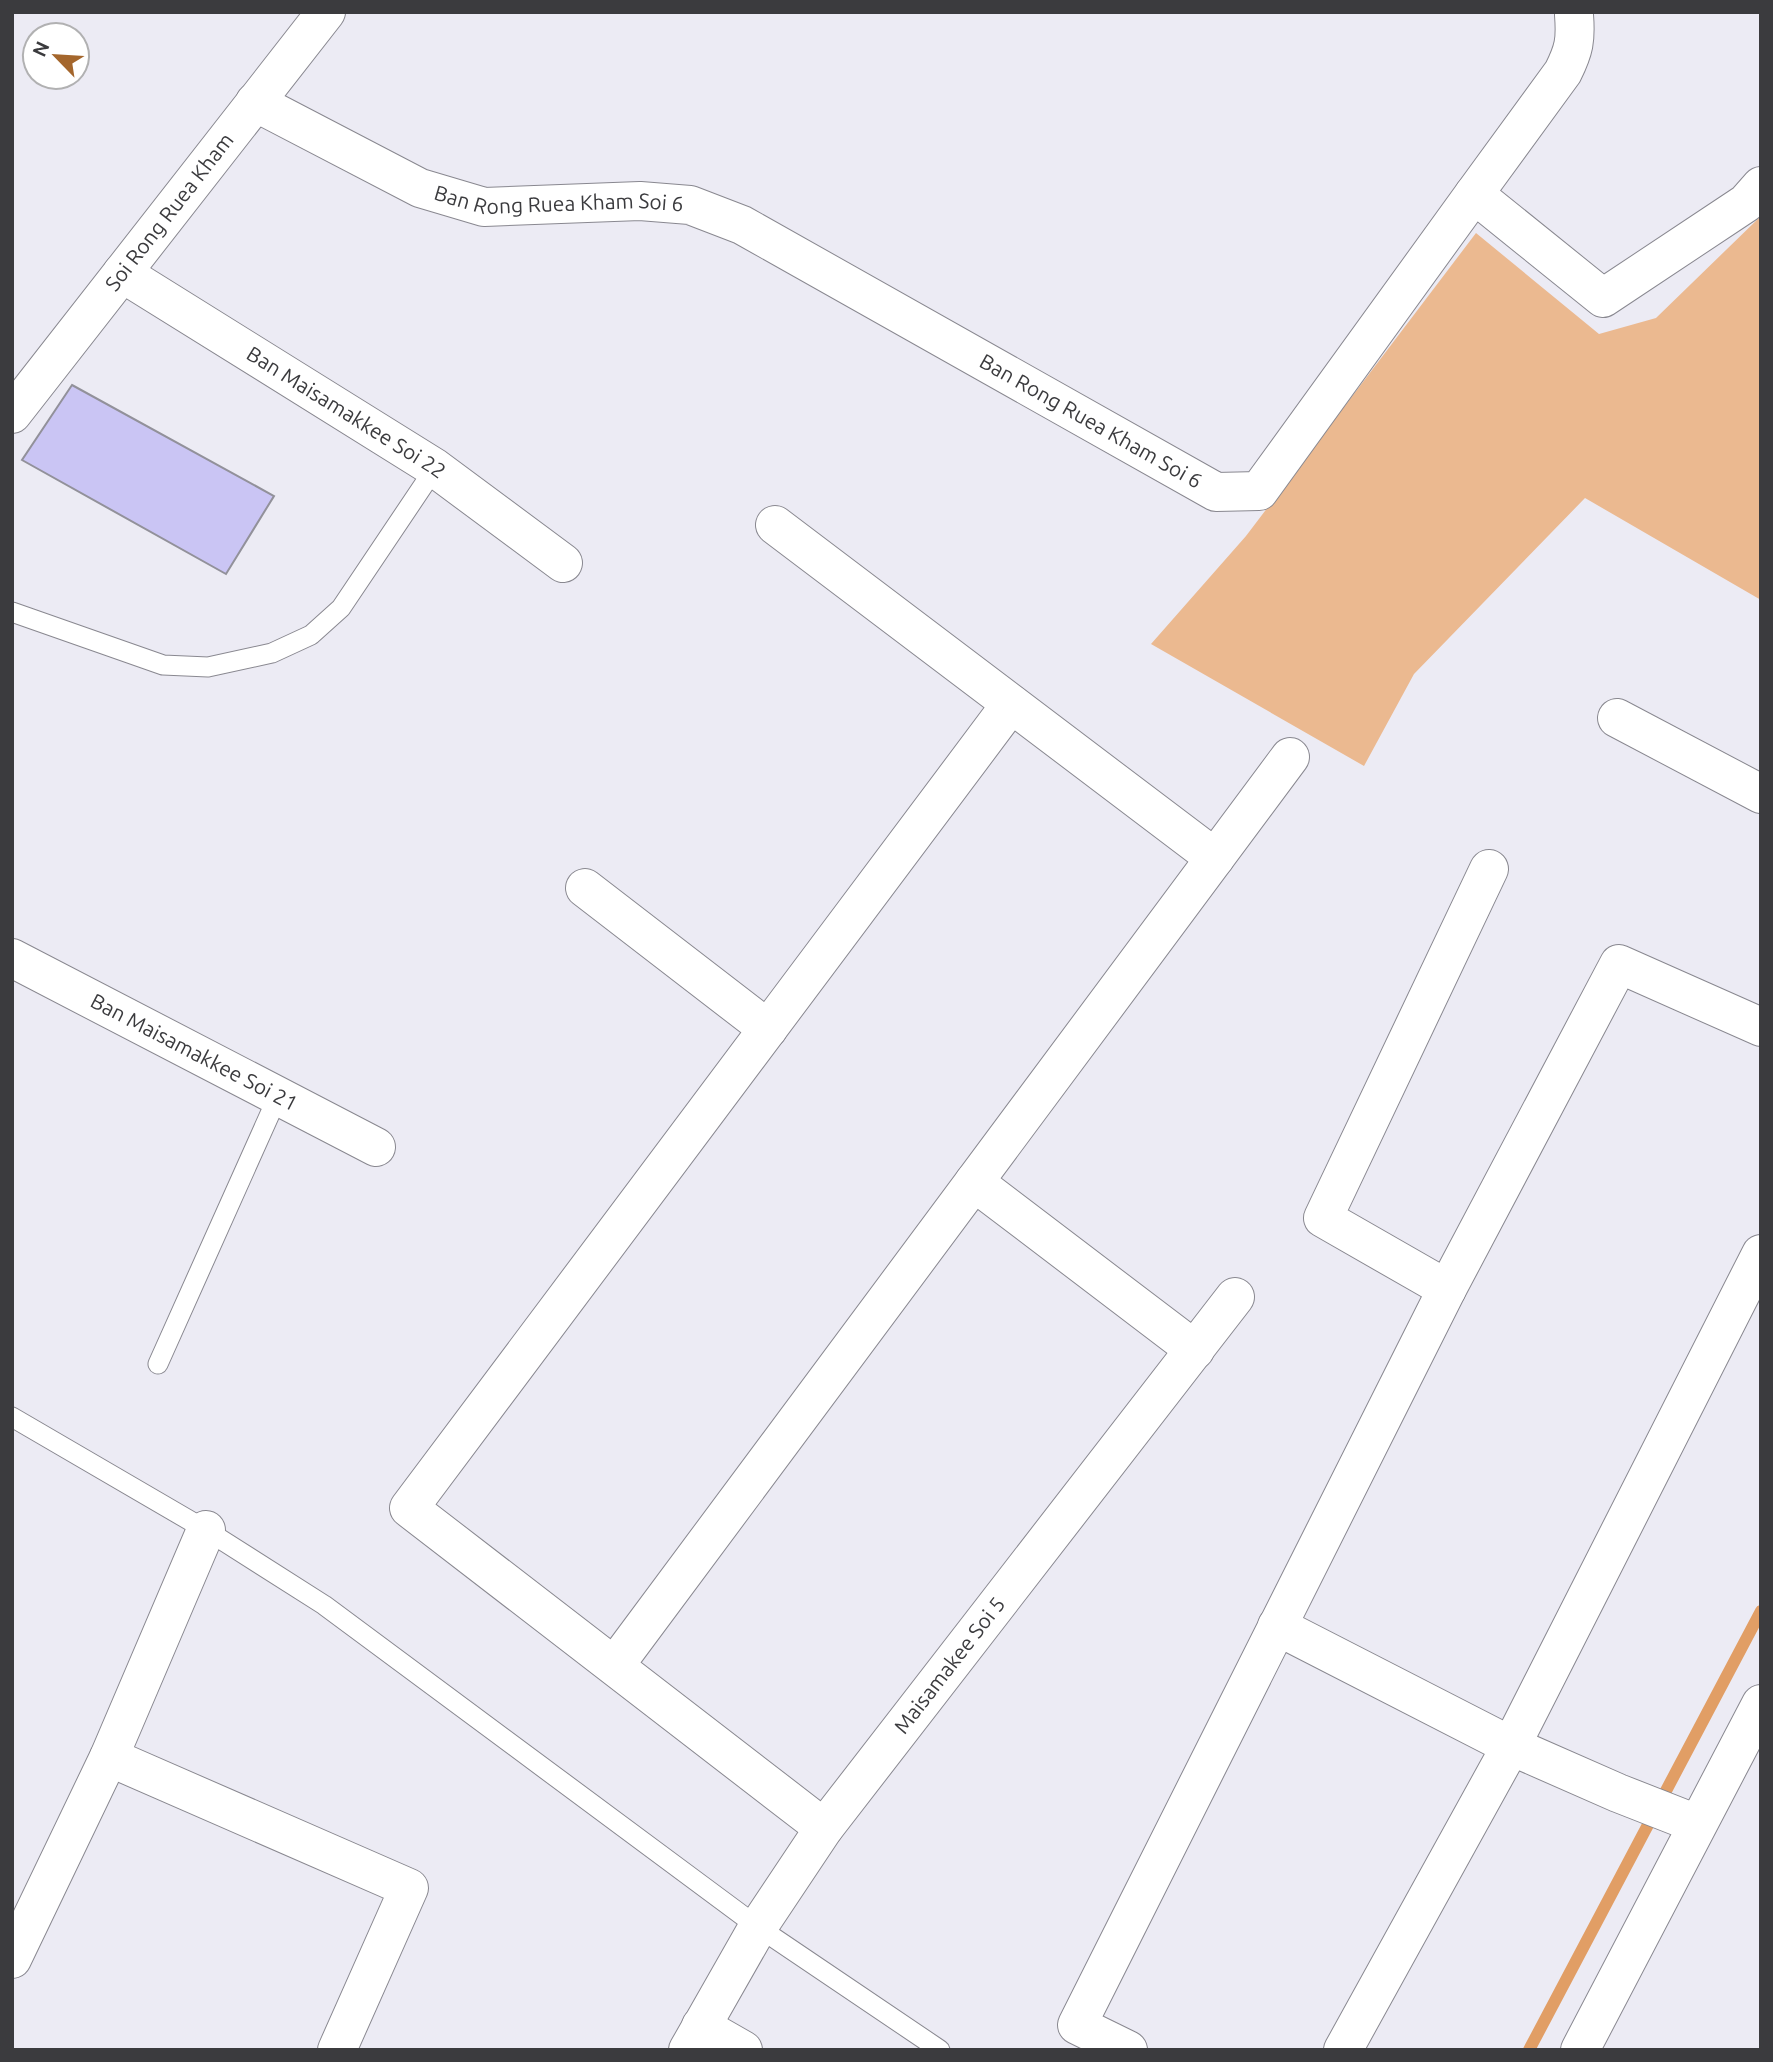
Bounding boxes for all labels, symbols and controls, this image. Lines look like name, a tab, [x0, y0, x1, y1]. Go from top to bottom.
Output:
north arrow	[21, 21, 91, 91]
text: N	[28, 38, 54, 60]
street label: Soi Rong Ruea Kham	[100, 128, 238, 295]
street label: Ban Rong Ruea Kham Soi 6	[432, 180, 685, 218]
street label: Ban Maisamakkee Soi 22	[243, 341, 451, 483]
street label: Ban Rong Ruea Kham Soi 6	[976, 348, 1206, 493]
street label: Ban Maisamakkee Soi 21	[87, 988, 302, 1115]
street label: Maisamakee Soi 5	[889, 1592, 1009, 1738]

